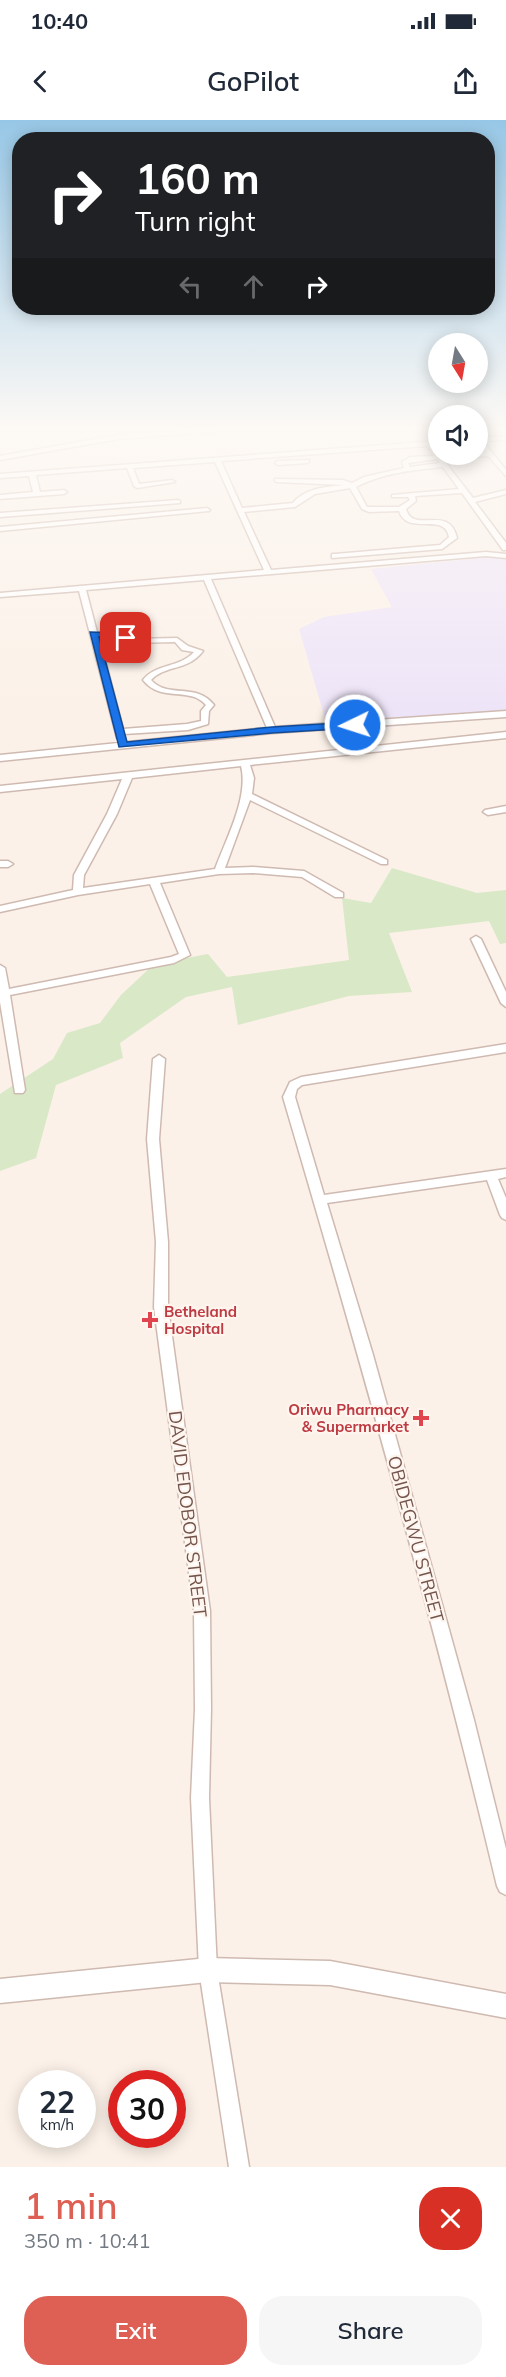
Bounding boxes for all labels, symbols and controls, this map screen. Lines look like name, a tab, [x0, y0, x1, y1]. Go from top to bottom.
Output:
text: 10:40	[30, 7, 88, 35]
text: GoPilot	[207, 64, 299, 98]
icon: back	[24, 65, 57, 98]
icon: share	[449, 65, 482, 98]
text: 160 m	[135, 152, 260, 205]
icon: right	[36, 156, 114, 234]
text: Turn right	[135, 204, 255, 238]
icon: left	[174, 270, 207, 303]
icon: ahead	[237, 270, 270, 303]
icon: right	[300, 270, 333, 303]
north arrow	[428, 333, 488, 393]
map controls	[428, 333, 488, 465]
button: sound	[428, 405, 488, 465]
pin	[100, 612, 151, 663]
icon: arrive	[109, 621, 142, 654]
position arrow	[323, 693, 387, 757]
place label: Betheland Hospital	[164, 1302, 237, 1338]
marker: Betheland Hospital	[141, 1311, 159, 1329]
place label: Oriwu Pharmacy & Supermarket	[288, 1400, 410, 1436]
street label: DAVID EDOBOR STREET	[164, 1409, 212, 1619]
marker: Oriwu Pharmacy & Supermarket	[414, 1411, 428, 1425]
street label: OBIDEGWU STREET	[383, 1453, 449, 1625]
speed limit sign: 30	[108, 2070, 186, 2148]
text: 22	[39, 2083, 75, 2121]
text: km/h	[40, 2115, 74, 2134]
text: 1 min	[24, 2183, 118, 2228]
button: close	[419, 2187, 482, 2250]
text: 350 m · 10:41	[24, 2228, 150, 2253]
button: Exit	[24, 2296, 247, 2365]
button: Share	[259, 2296, 482, 2365]

